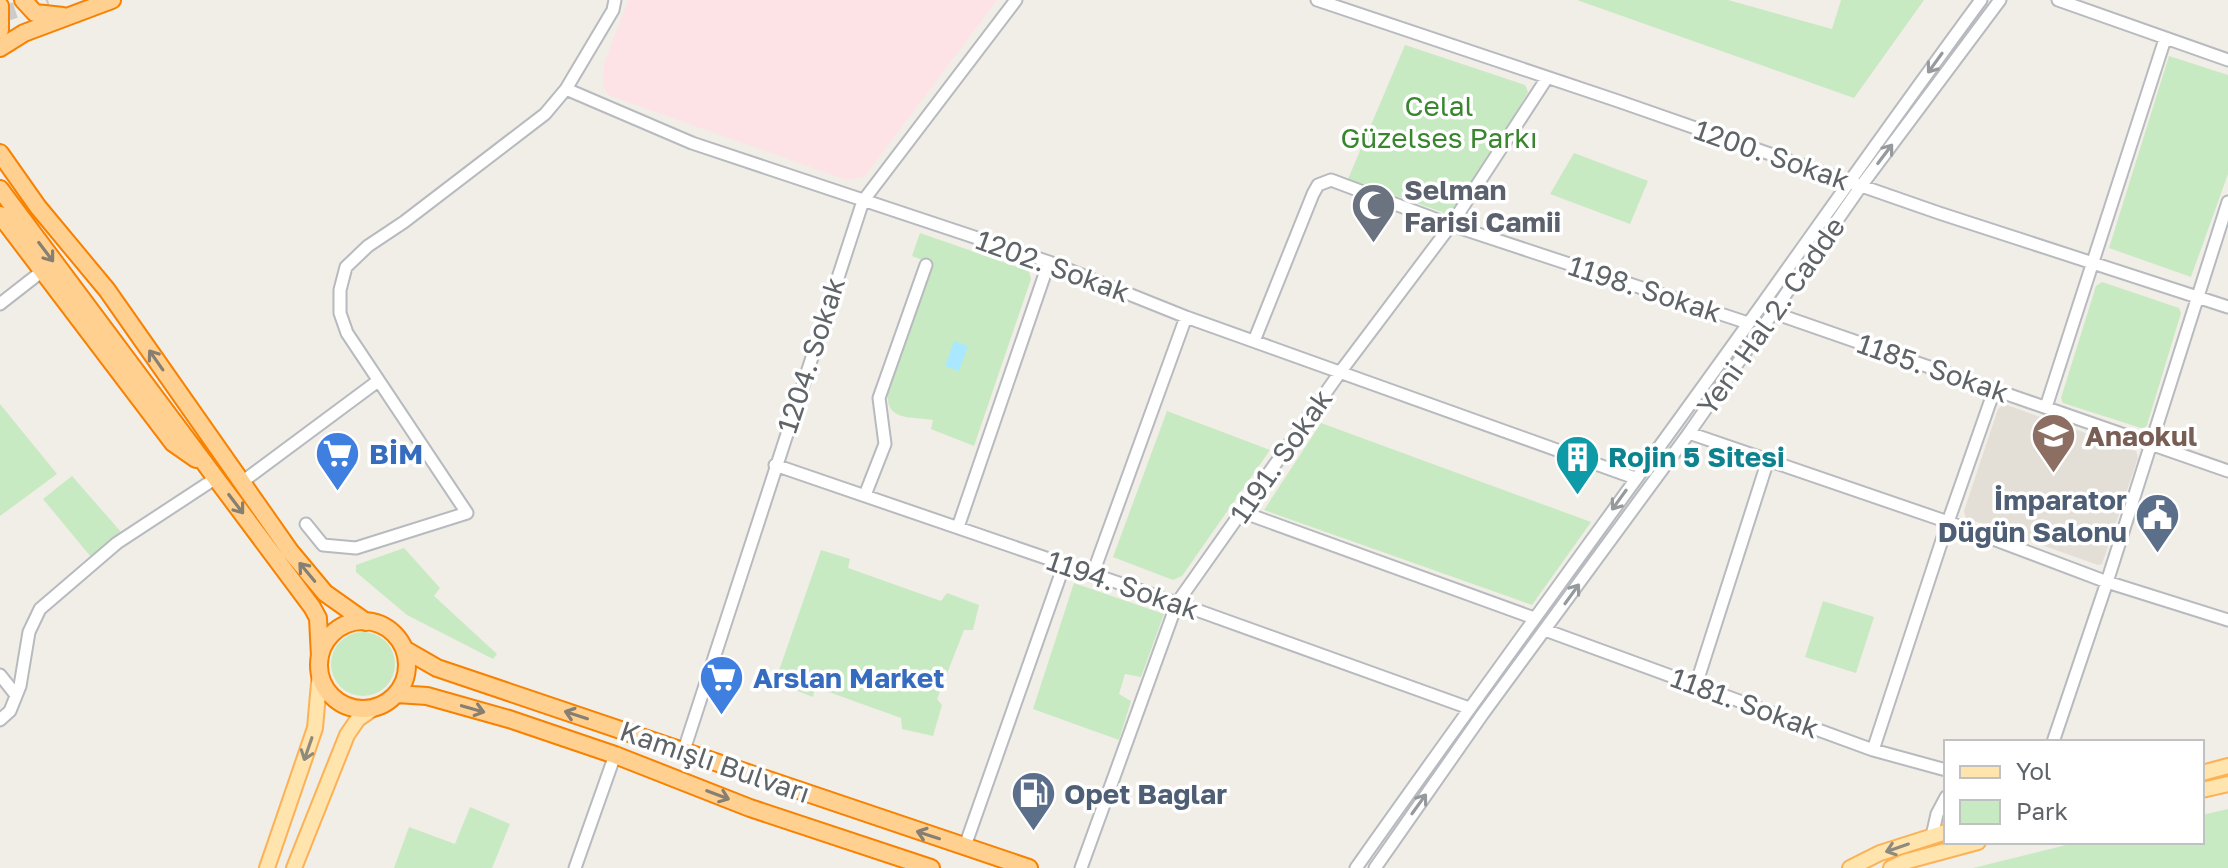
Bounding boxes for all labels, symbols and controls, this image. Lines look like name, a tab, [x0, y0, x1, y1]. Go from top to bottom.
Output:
one-way arrow	[1927, 51, 1943, 73]
park label: Celal Güzelses Parkı	[1340, 89, 1538, 154]
street label: 1200. Sokak	[1690, 113, 1854, 197]
one-way arrow	[1877, 144, 1894, 165]
place label: Selman Farisi Camii	[1404, 173, 1561, 238]
mosque icon: Selman Farisi Camii	[1349, 182, 1397, 245]
street label: Yeni Hal 2. Cadde	[1690, 210, 1851, 421]
street label: 1202. Sokak	[972, 223, 1134, 309]
one-way arrow	[37, 241, 54, 262]
street label: 1198. Sokak	[1565, 248, 1726, 329]
street label: 1204. Sokak	[770, 273, 851, 437]
street label: 1185. Sokak	[1853, 326, 2013, 409]
one-way arrow	[148, 349, 164, 371]
street label: 1191. Sokak	[1223, 383, 1339, 529]
school or university icon: Anaokul	[2030, 412, 2078, 475]
place label: Anaokul	[2085, 419, 2197, 452]
supermarket icon: BİM	[314, 430, 362, 493]
building icon: Rojin 5 Sitesi	[1553, 433, 1601, 496]
place label: BİM	[369, 437, 423, 470]
place label: Rojin 5 Sitesi	[1608, 440, 1785, 473]
place label: İmparator Düğün Salonu	[1938, 483, 2127, 548]
one-way arrow	[1611, 489, 1627, 511]
public building icon: İmparator Düğün Salonu	[2134, 492, 2182, 555]
one-way arrow	[227, 493, 244, 515]
street label: 1194. Sokak	[1043, 543, 1204, 626]
one-way arrow	[298, 562, 316, 582]
one-way arrow	[1563, 583, 1580, 605]
supermarket icon: Arslan Market	[698, 654, 746, 717]
street label: 1181. Sokak	[1667, 660, 1824, 745]
place label: Arslan Market	[753, 661, 944, 694]
one-way arrow	[460, 702, 486, 717]
one-way arrow	[564, 707, 590, 722]
street label: Kamışlı Bulvarı	[616, 714, 814, 809]
one-way arrow	[299, 736, 314, 761]
legend	[1944, 740, 2204, 844]
text: Yol	[2016, 756, 2052, 785]
fuel station icon: Opet Bağlar	[1009, 770, 1057, 833]
place label: Opet Bağlar	[1064, 777, 1227, 810]
one-way arrow	[705, 789, 730, 804]
one-way arrow	[1410, 793, 1427, 815]
text: Park	[2016, 796, 2068, 825]
one-way arrow	[916, 826, 941, 841]
one-way arrow	[1885, 841, 1910, 856]

